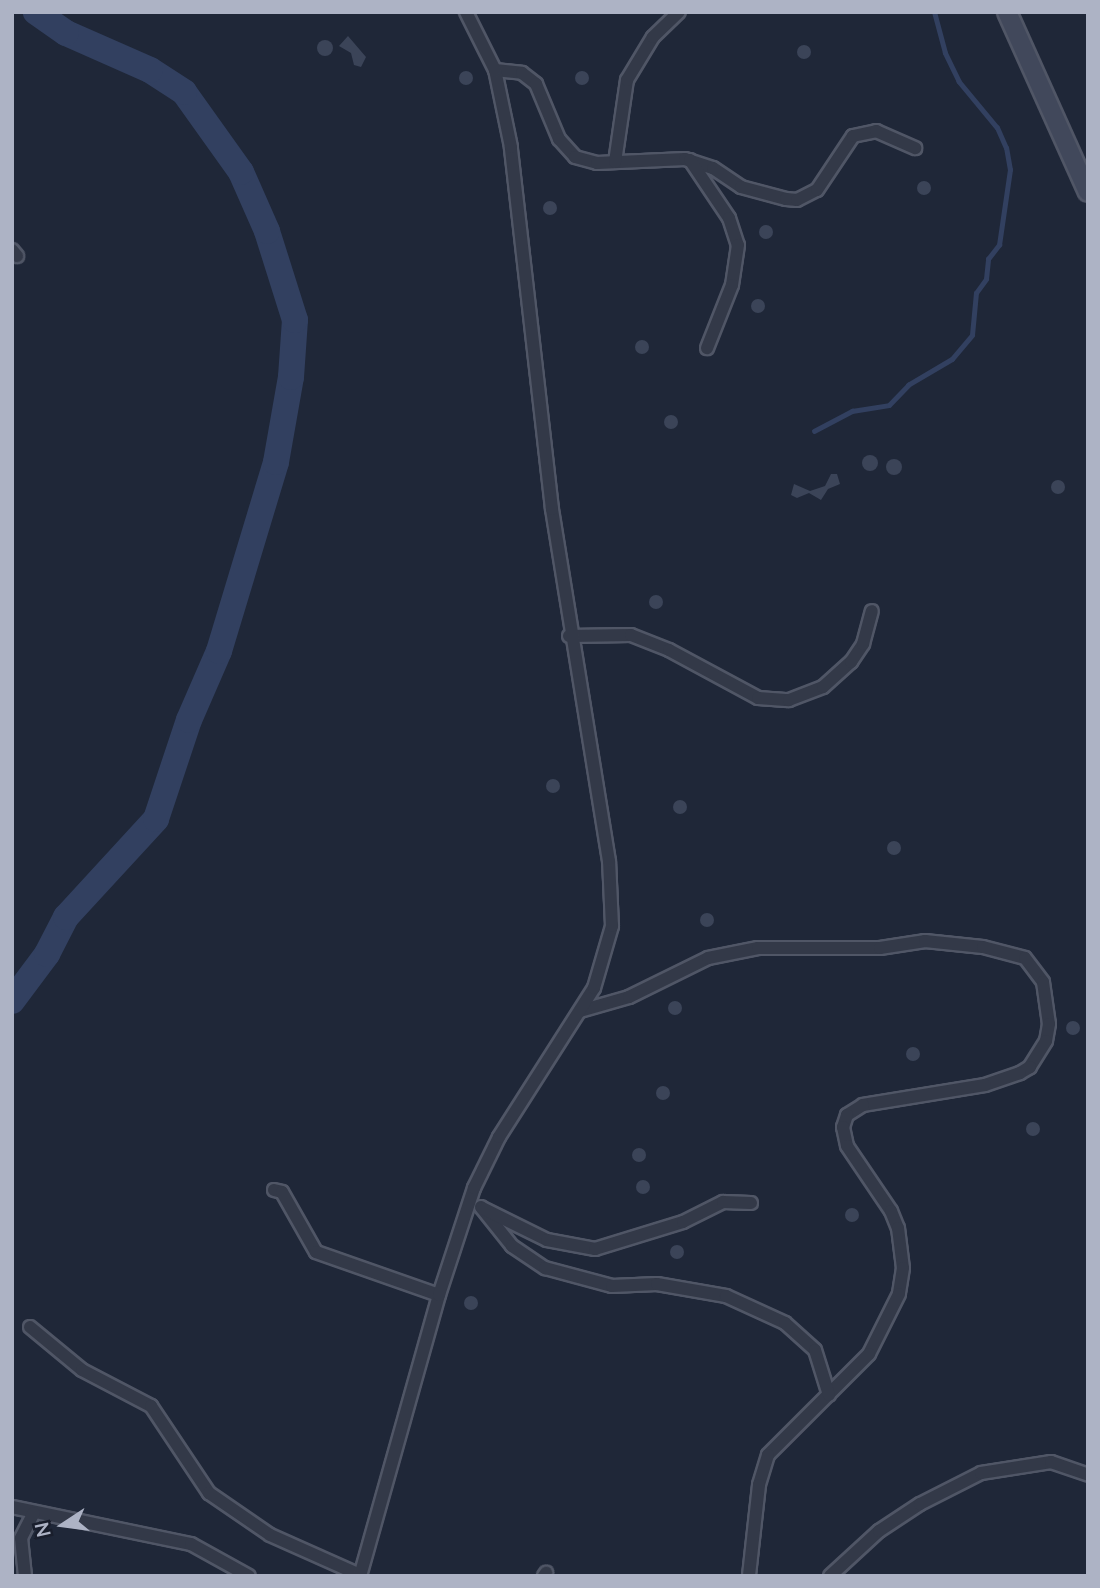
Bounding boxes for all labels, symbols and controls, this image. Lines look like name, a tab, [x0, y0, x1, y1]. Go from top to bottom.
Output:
north arrow	[28, 1490, 98, 1560]
text: N	[29, 1520, 55, 1540]

